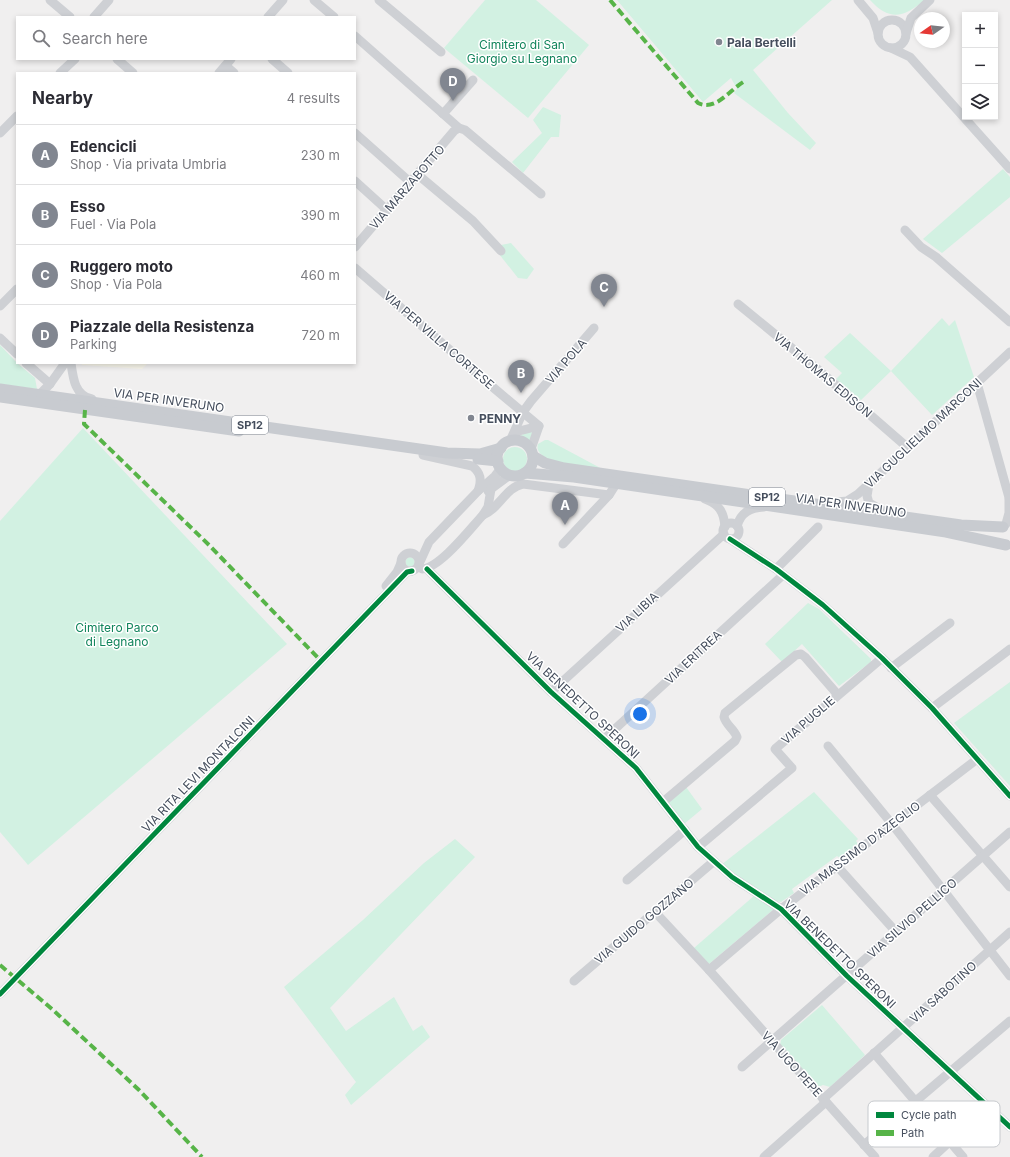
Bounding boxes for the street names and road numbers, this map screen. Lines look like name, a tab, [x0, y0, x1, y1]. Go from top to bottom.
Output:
street label: VIA MARZABOTTO	[366, 142, 448, 232]
street label: VIA PER VILLA CORTESE	[381, 288, 497, 392]
street label: VIA THOMAS EDISON	[771, 329, 875, 421]
street label: VIA POLA	[542, 335, 590, 387]
street label: VIA GUGLIELMO MARCONI	[861, 375, 985, 491]
street label: VIA PER INVERUNO	[113, 385, 225, 415]
road number: SP12	[232, 416, 268, 434]
road number: SP12	[749, 488, 785, 506]
street label: VIA PER INVERUNO	[795, 490, 907, 520]
street label: VIA LIBIA	[613, 589, 661, 635]
street label: VIA ERITREA	[661, 627, 725, 687]
street label: VIA BENEDETTO SPERONI	[523, 648, 643, 762]
street label: VIA PUGLIE	[778, 693, 838, 747]
street label: VIA RITA LEVI MONTALCINI	[138, 713, 258, 835]
street label: VIA MASSIMO D'AZEGLIO	[797, 798, 923, 898]
street label: VIA GUIDO GOZZANO	[591, 875, 697, 967]
street label: VIA SILVIO PELLICO	[864, 875, 960, 961]
street label: VIA BENEDETTO SPERONI	[781, 897, 899, 1011]
street label: VIA SABOTINO	[906, 958, 980, 1026]
street label: VIA UGO PEPE	[759, 1028, 825, 1100]

